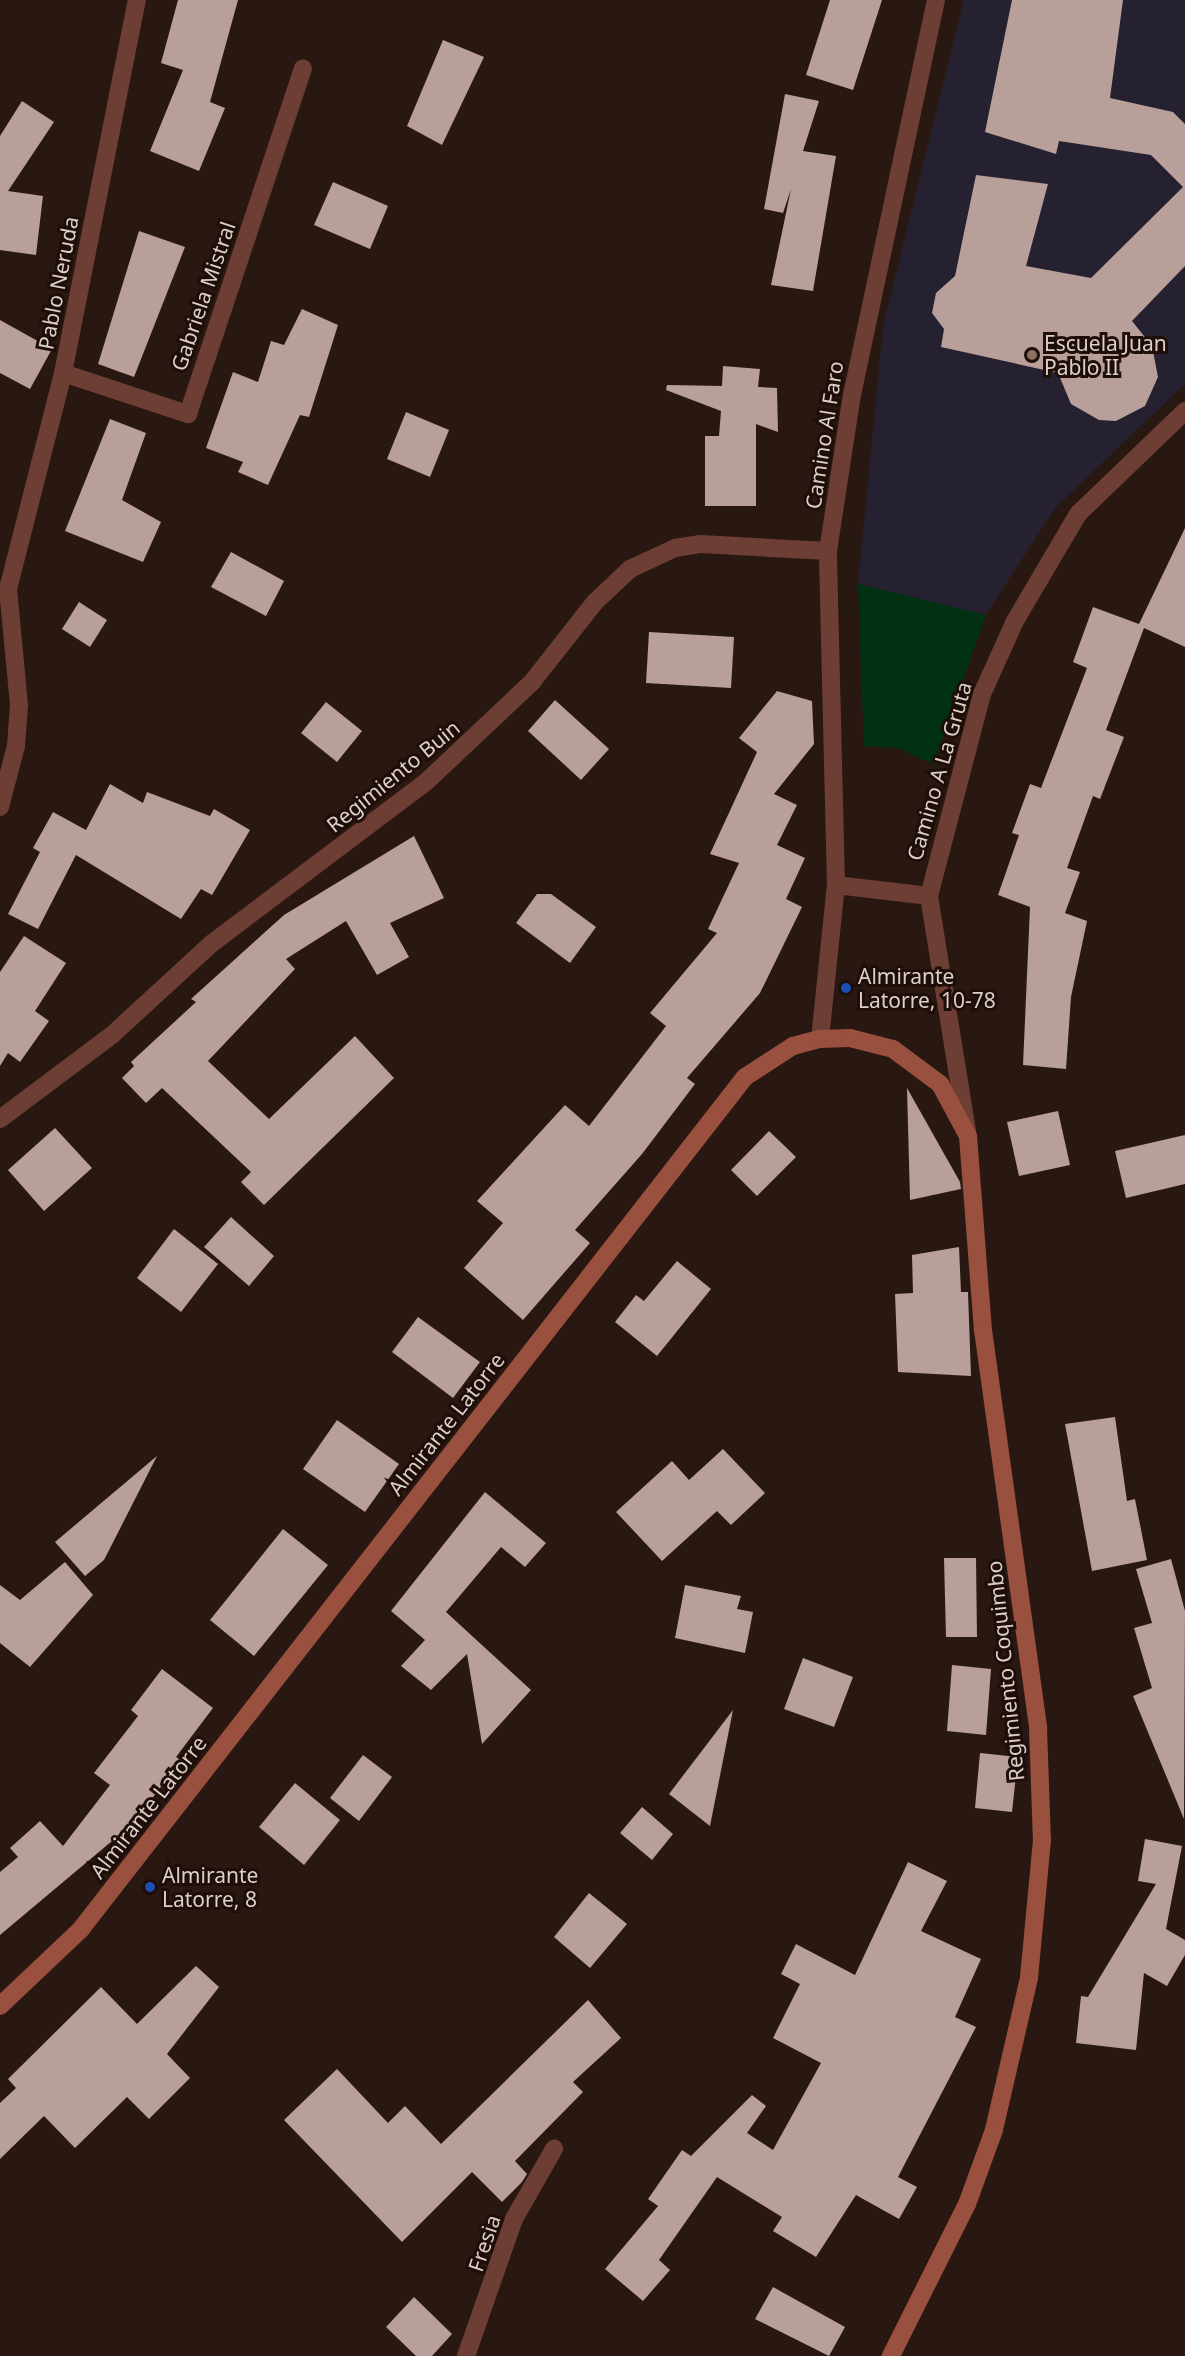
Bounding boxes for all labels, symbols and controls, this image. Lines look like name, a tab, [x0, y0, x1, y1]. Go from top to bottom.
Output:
street label: Pablo Neruda	[33, 214, 83, 352]
street label: Gabriela Mistral	[166, 218, 240, 374]
place label: Escuela Juan Pablo II	[1044, 330, 1167, 380]
marker: Escuela Juan Pablo II	[1025, 348, 1039, 362]
street label: Camino Al Faro	[800, 359, 848, 511]
street label: Camino A La Gruta	[901, 679, 977, 863]
street label: Regimiento Buin	[321, 715, 465, 837]
place label: Almirante Latorre, 10-78	[858, 963, 996, 1013]
marker: Almirante Latorre, 10-78	[839, 981, 853, 995]
street label: Almirante Latorre	[383, 1348, 509, 1500]
street label: Regimiento Coquimbo	[981, 1560, 1029, 1782]
street label: Almirante Latorre	[85, 1731, 211, 1883]
place label: Almirante Latorre, 8	[162, 1862, 258, 1912]
marker: Almirante Latorre, 8	[143, 1880, 157, 1894]
street label: Fresia	[463, 2211, 505, 2275]

